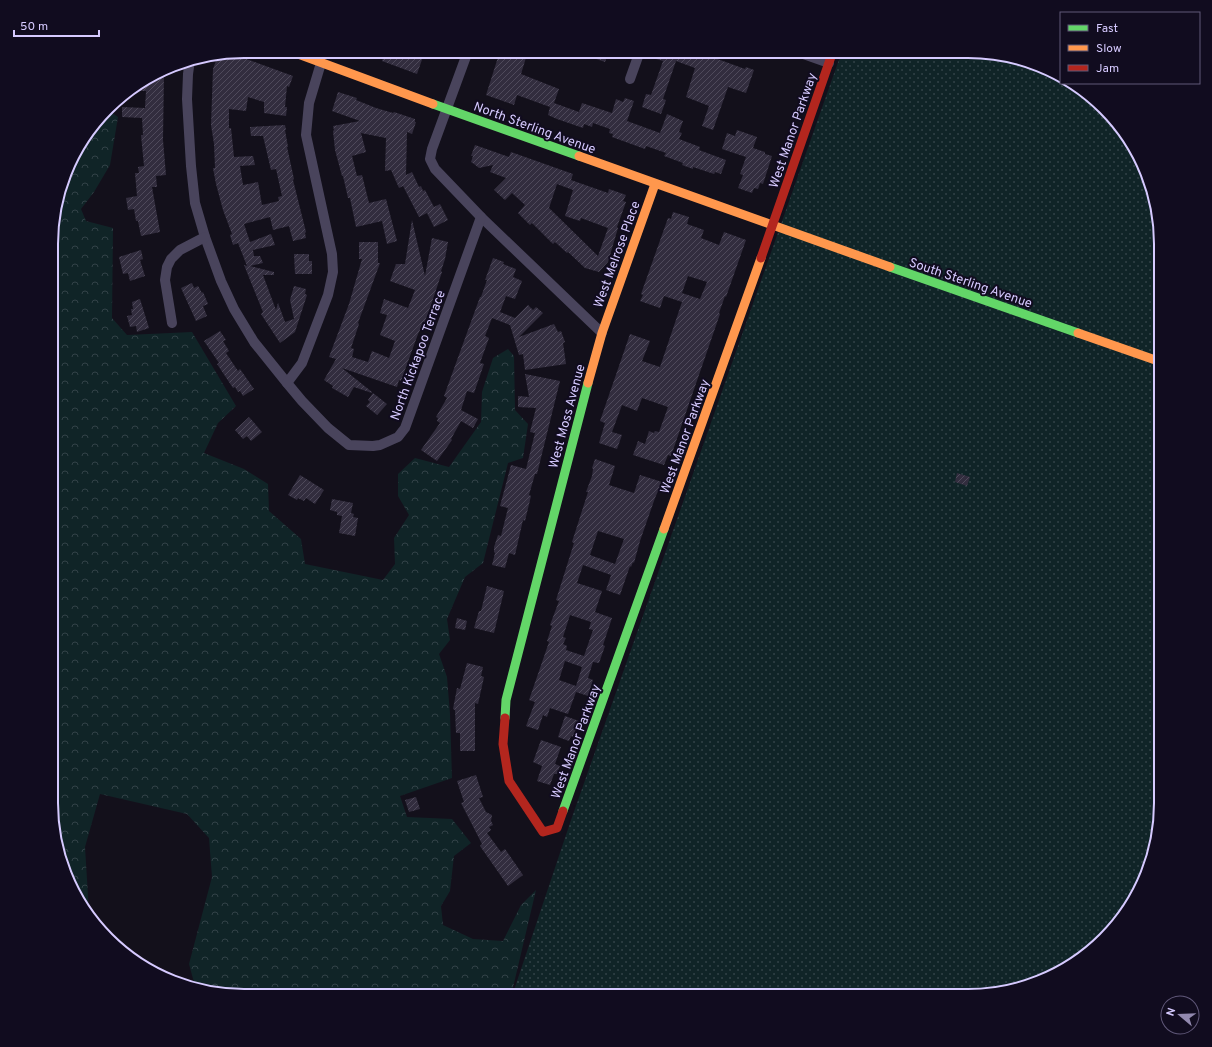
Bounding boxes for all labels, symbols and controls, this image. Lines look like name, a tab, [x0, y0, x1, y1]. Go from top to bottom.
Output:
scale bar	[14, 12, 99, 38]
legend	[1060, 12, 1200, 84]
text: 50 m	[20, 19, 48, 35]
text: Fast	[1096, 21, 1118, 37]
text: Slow	[1096, 41, 1122, 57]
text: Jam	[1096, 61, 1119, 77]
street label: West Manor Parkway	[767, 71, 821, 190]
street label: North Sterling Avenue	[471, 99, 598, 158]
street label: West Melrose Place	[591, 199, 645, 310]
street label: South Sterling Avenue	[907, 255, 1034, 312]
street label: North Kickapoo Terrace	[388, 288, 450, 423]
street label: West Moss Avenue	[546, 363, 590, 470]
street label: West Manor Parkway	[658, 377, 714, 496]
street label: West Manor Parkway	[549, 682, 605, 801]
north arrow	[1160, 995, 1200, 1035]
text: N	[1164, 1006, 1179, 1018]

